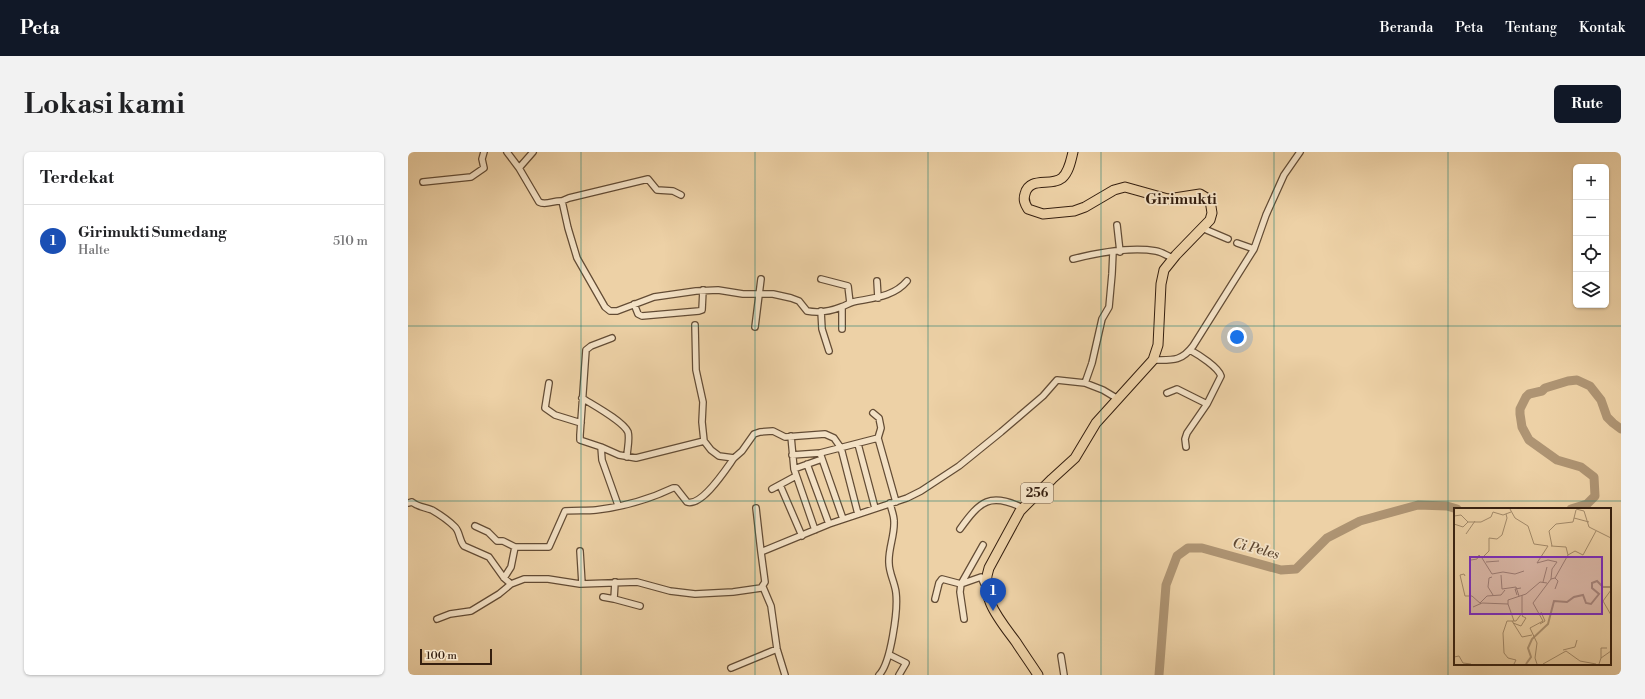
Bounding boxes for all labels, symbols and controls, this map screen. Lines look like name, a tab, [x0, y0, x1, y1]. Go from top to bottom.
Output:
text: Peta	[20, 16, 60, 40]
text: Beranda	[1380, 19, 1433, 37]
text: Peta	[1455, 19, 1483, 37]
text: Tentang	[1505, 19, 1557, 37]
text: Kontak	[1579, 19, 1625, 37]
button: Rute	[1554, 85, 1621, 123]
text: Lokasi kami	[24, 87, 185, 122]
map controls	[1573, 164, 1609, 308]
button: +	[1573, 164, 1609, 200]
text: Terdekat	[40, 167, 114, 189]
district label: Girimukti	[1145, 190, 1217, 209]
button: −	[1573, 200, 1609, 236]
text: Girimukti Sumedang	[78, 223, 227, 242]
text: 1	[50, 233, 56, 249]
text: 510 m	[333, 233, 368, 249]
button: locate	[1573, 236, 1609, 272]
text: Halte	[78, 242, 110, 258]
button: layers	[1573, 272, 1609, 308]
your location	[1227, 327, 1247, 347]
road number: 256	[1021, 483, 1053, 503]
inset map	[1454, 508, 1611, 665]
water label: Ci Peles	[1230, 534, 1281, 564]
pin: 1	[980, 578, 1006, 611]
scale bar	[420, 647, 492, 666]
text: 100 m	[426, 649, 457, 663]

